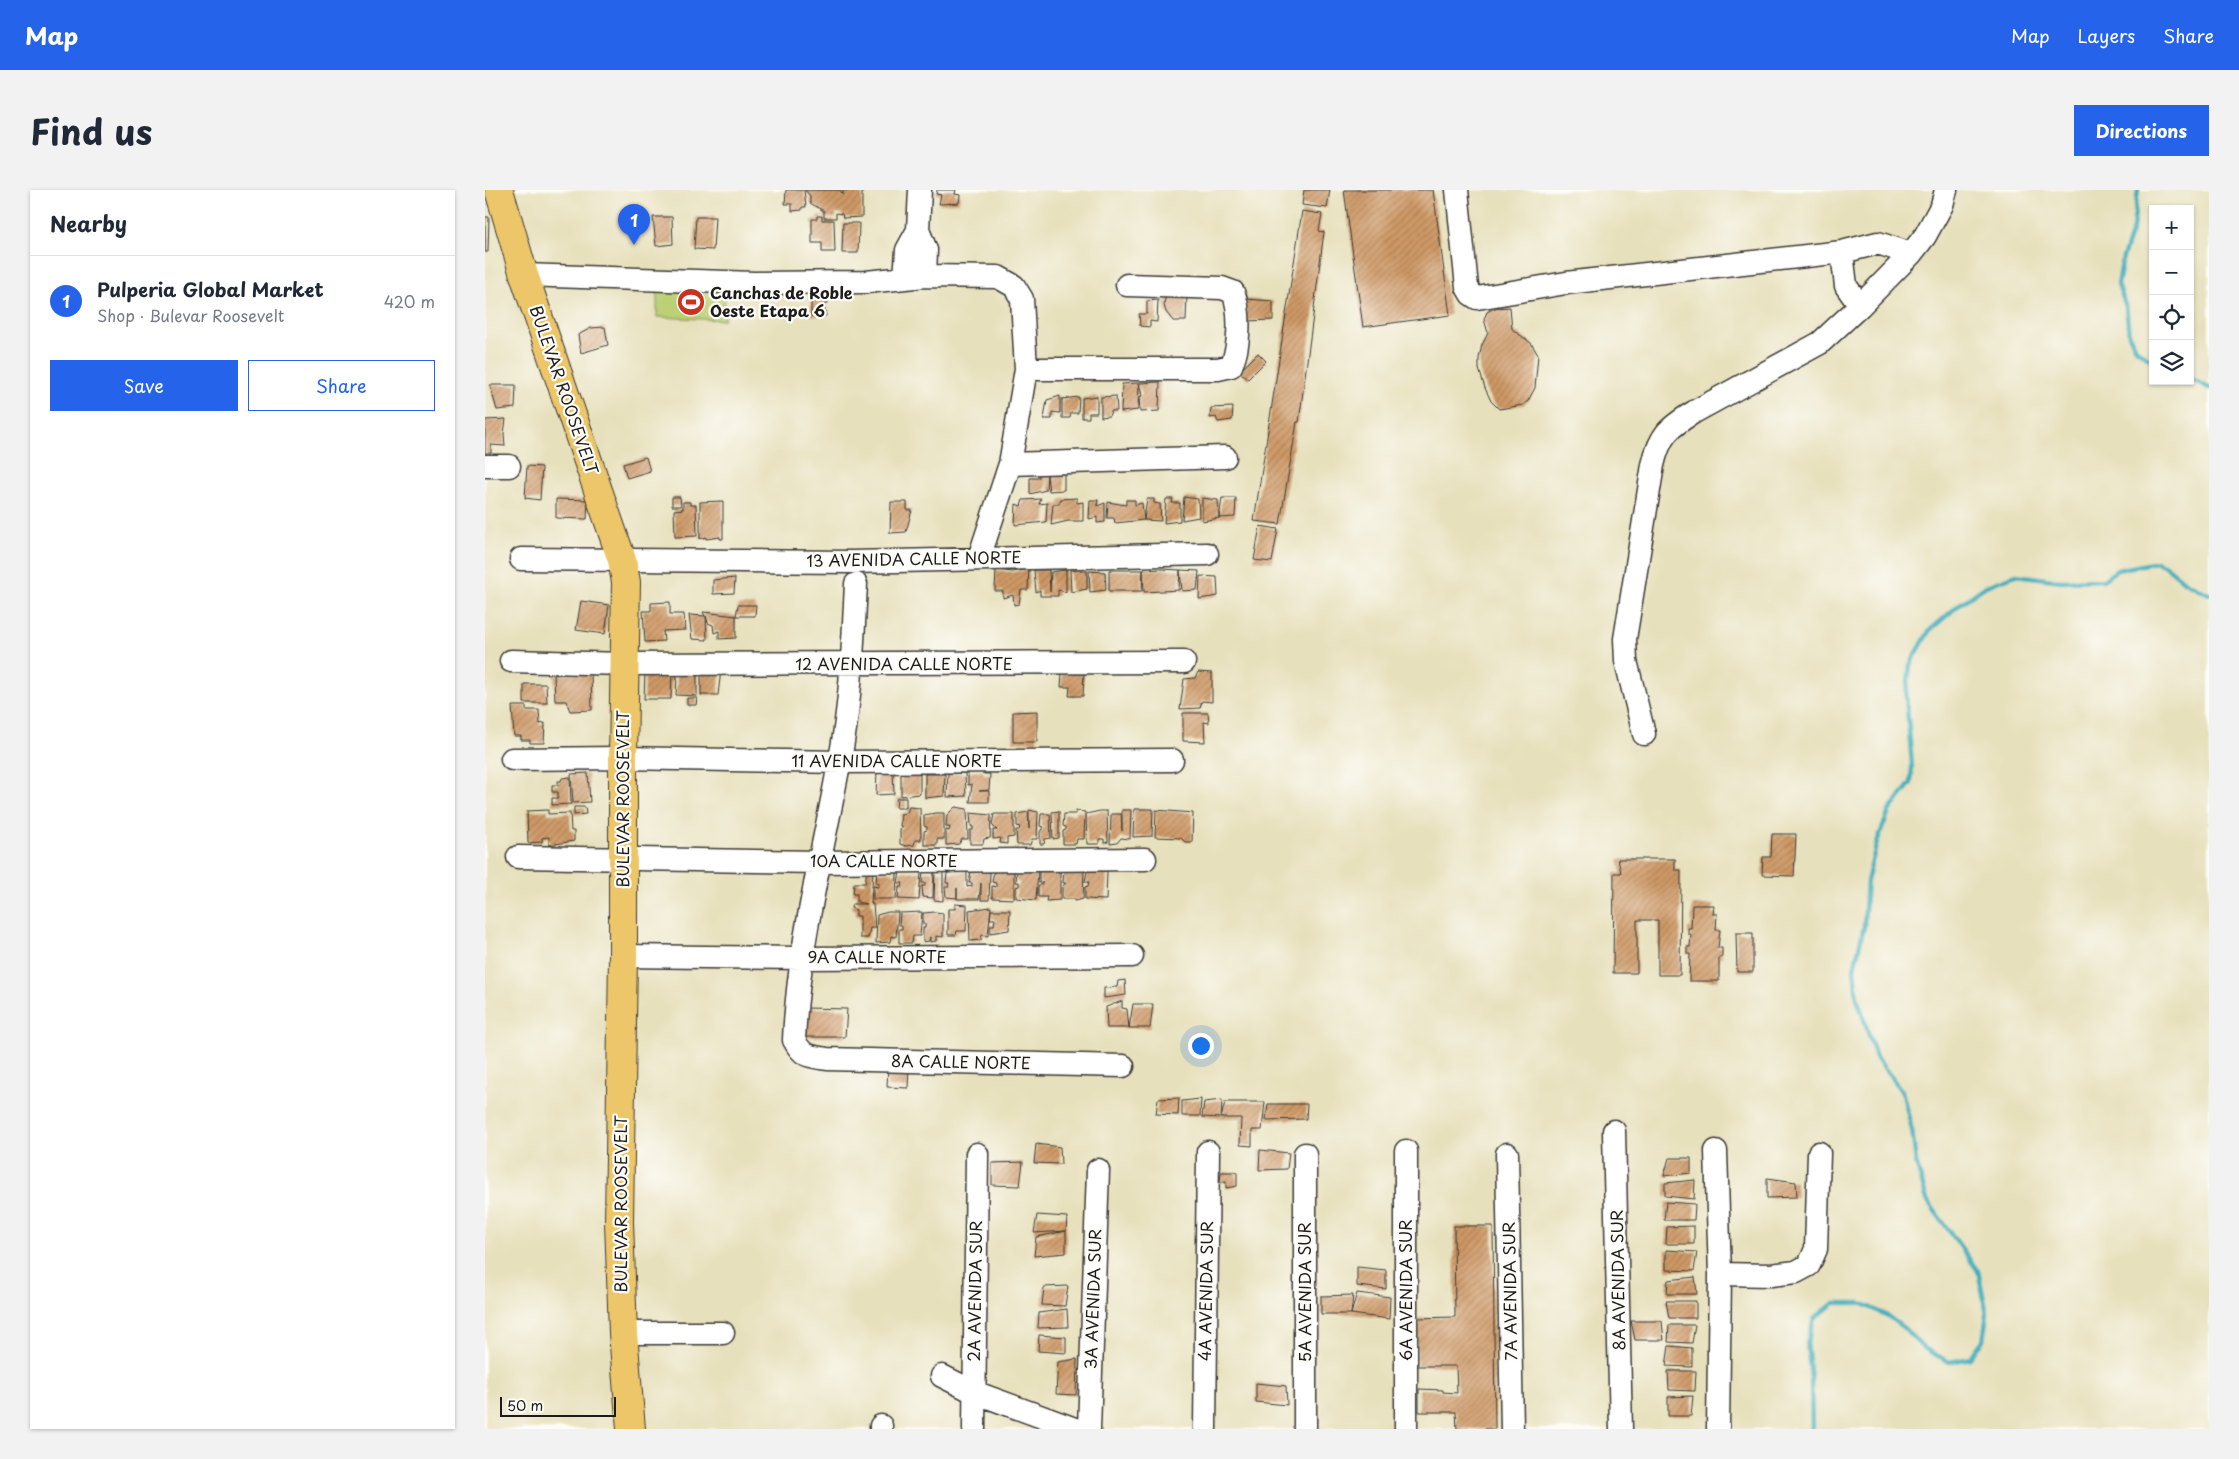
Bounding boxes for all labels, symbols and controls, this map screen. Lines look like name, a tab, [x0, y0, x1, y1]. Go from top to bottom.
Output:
text: Map	[25, 17, 78, 53]
text: Map	[2011, 22, 2050, 49]
text: Layers	[2078, 22, 2135, 49]
text: Share	[2163, 22, 2214, 49]
text: Find us	[30, 104, 152, 157]
button: Directions	[2074, 105, 2209, 156]
pin: 1	[618, 204, 650, 245]
map controls	[2149, 205, 2194, 385]
button: +	[2149, 205, 2194, 250]
text: Nearby	[50, 207, 127, 239]
button: −	[2149, 250, 2194, 295]
text: Pulperia Global Market	[97, 275, 324, 303]
place label: Canchas de Roble Oeste Etapa 6	[710, 280, 853, 322]
sports icon: Canchas de Roble Oeste Etapa 6	[676, 287, 706, 317]
text: 1	[62, 289, 70, 313]
text: 420 m	[384, 289, 435, 313]
button: locate	[2149, 295, 2194, 340]
street label: BULEVAR ROOSEVELT	[525, 302, 605, 478]
text: Shop · Bulevar Roosevelt	[97, 303, 284, 327]
button: layers	[2149, 340, 2194, 385]
button: Save	[50, 360, 238, 411]
button: Share	[248, 360, 435, 411]
street label: 13 AVENIDA CALLE NORTE	[806, 544, 1022, 572]
street label: 12 AVENIDA CALLE NORTE	[795, 651, 1013, 675]
street label: BULEVAR ROOSEVELT	[610, 710, 634, 888]
street label: 11 AVENIDA CALLE NORTE	[792, 748, 1002, 772]
street label: 10A CALLE NORTE	[810, 848, 958, 872]
street label: 9A CALLE NORTE	[807, 944, 947, 968]
your location	[1188, 1033, 1214, 1059]
street label: 8A CALLE NORTE	[891, 1048, 1031, 1074]
street label: BULEVAR ROOSEVELT	[608, 1115, 632, 1293]
street label: 8A AVENIDA SUR	[1604, 1209, 1630, 1351]
street label: 6A AVENIDA SUR	[1393, 1219, 1417, 1361]
street label: 2A AVENIDA SUR	[961, 1220, 987, 1362]
street label: 4A AVENIDA SUR	[1192, 1221, 1218, 1361]
street label: 7A AVENIDA SUR	[1496, 1221, 1522, 1361]
street label: 5A AVENIDA SUR	[1292, 1222, 1316, 1362]
street label: 3A AVENIDA SUR	[1078, 1228, 1106, 1370]
scale bar	[500, 1394, 616, 1417]
text: 50 m	[507, 1395, 543, 1416]

